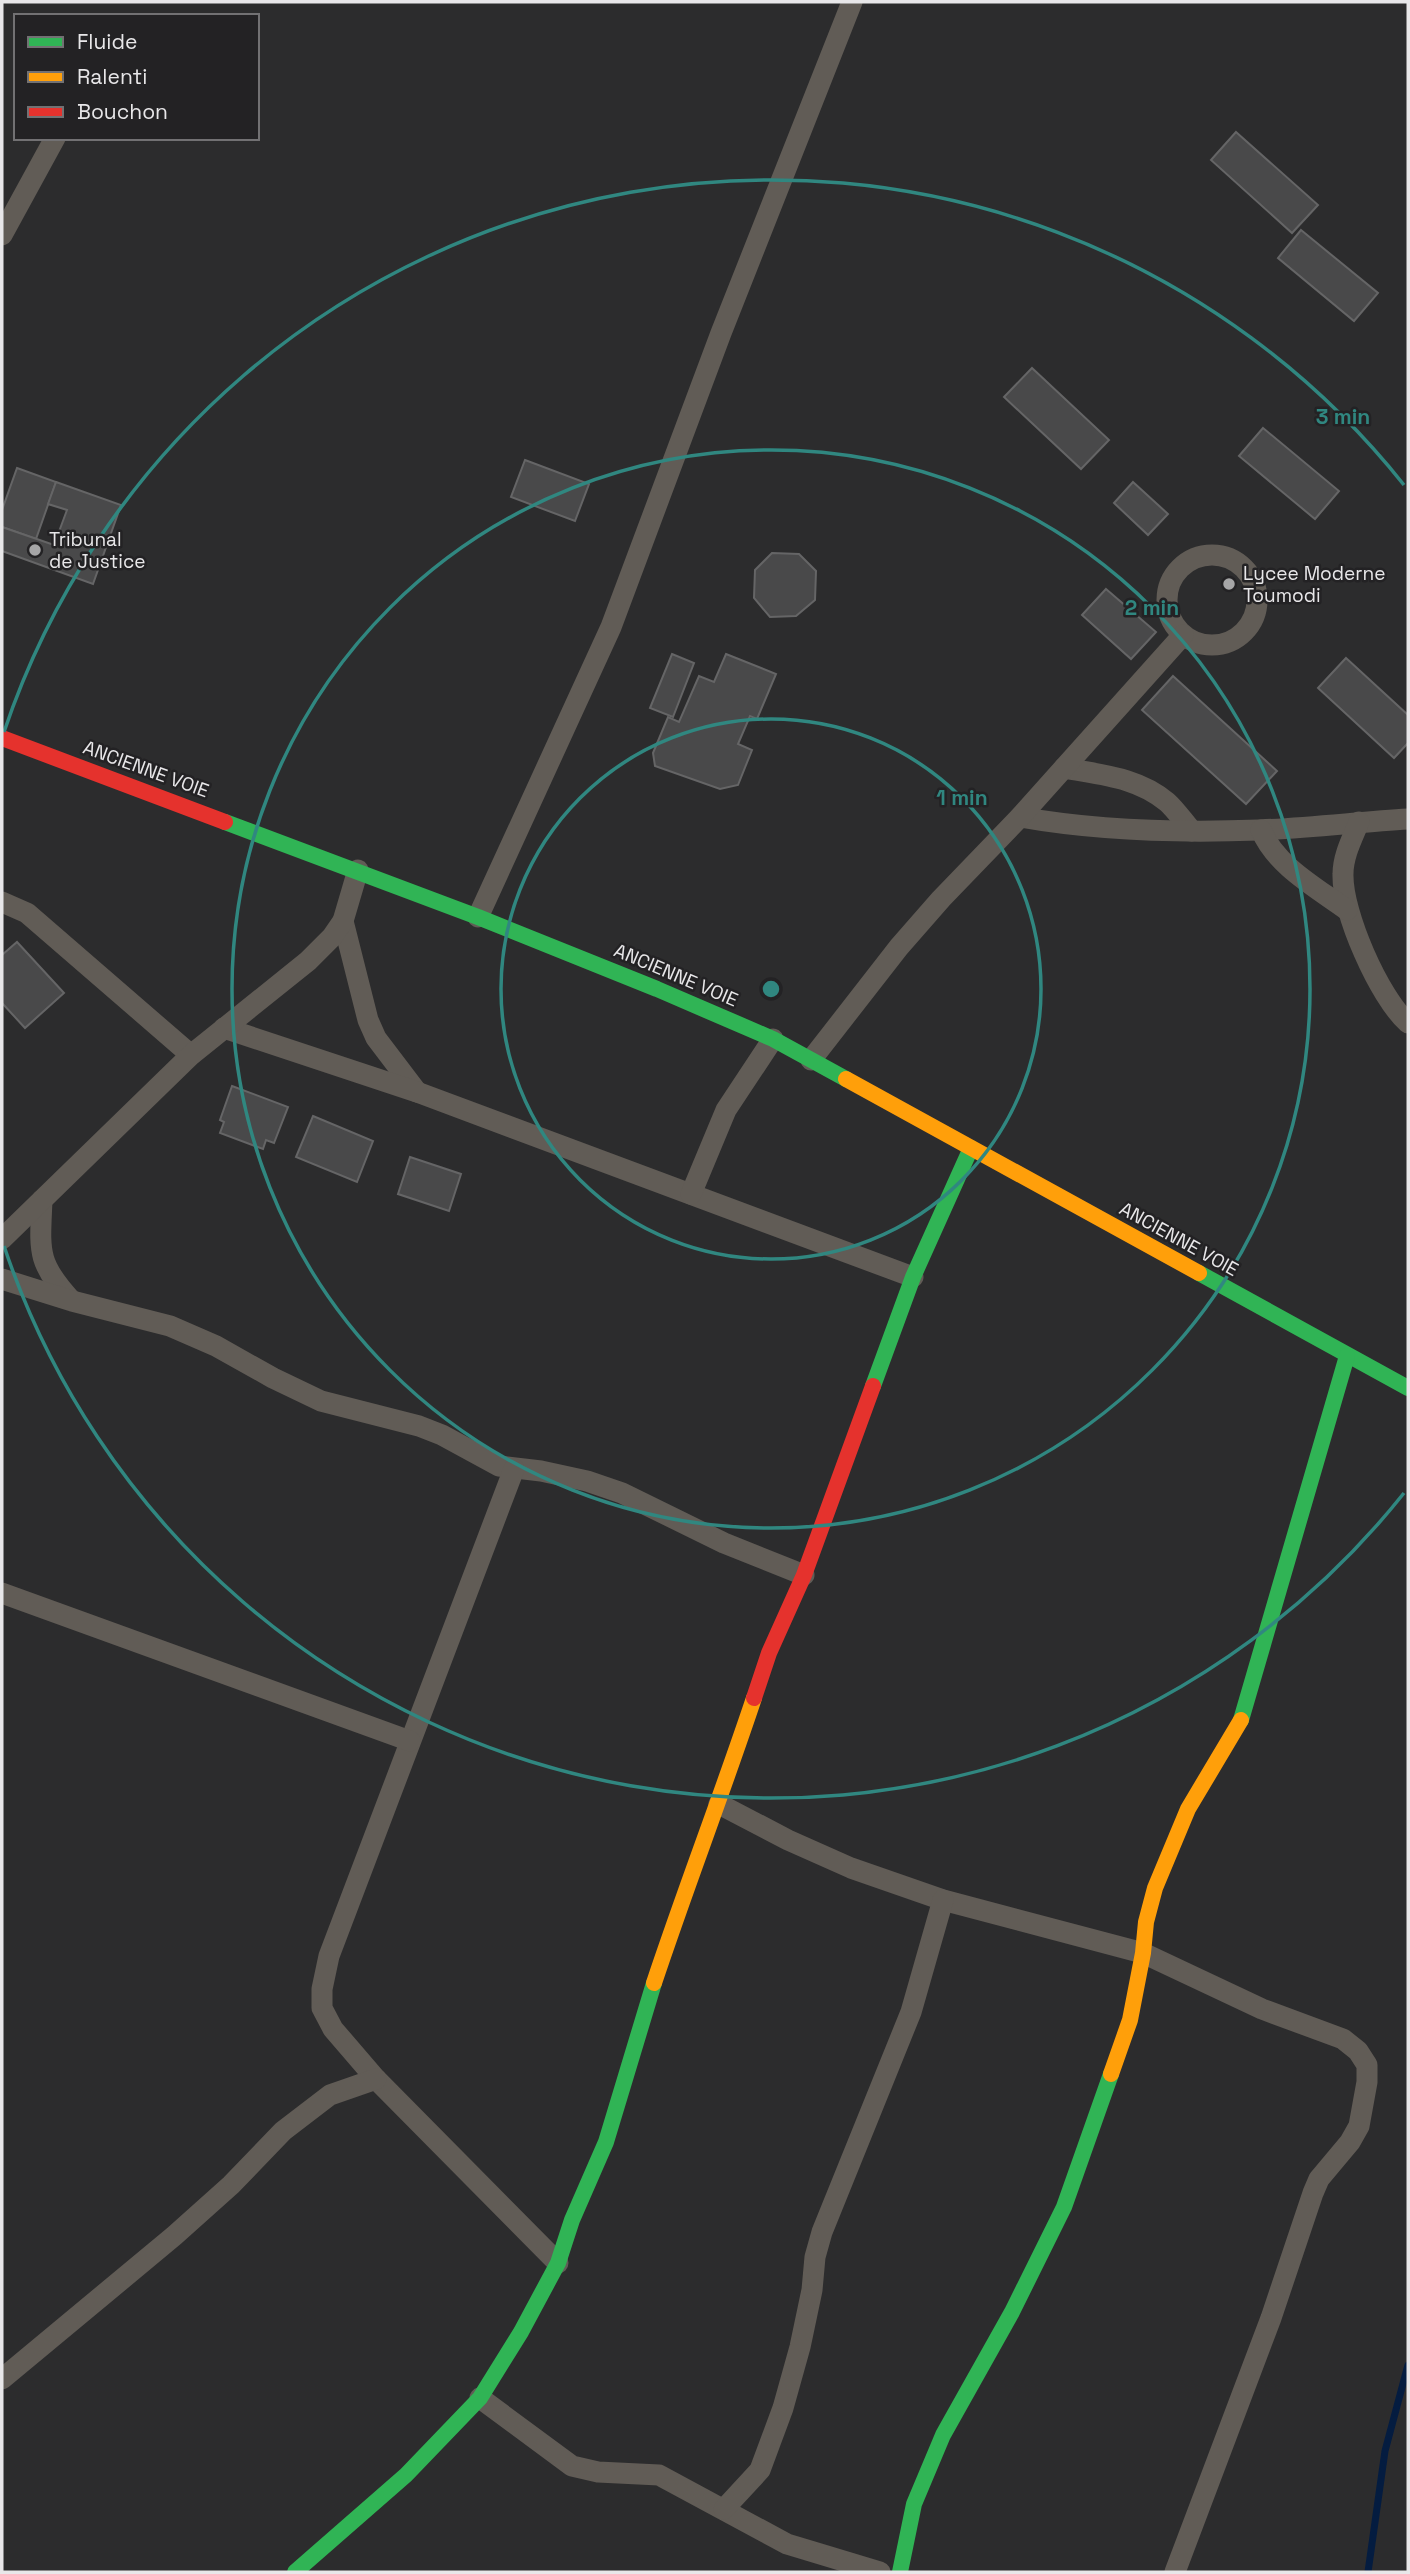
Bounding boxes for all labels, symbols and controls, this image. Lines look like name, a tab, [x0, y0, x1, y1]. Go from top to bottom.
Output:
legend	[14, 14, 259, 140]
text: Fluide	[77, 28, 137, 55]
text: Ralenti	[77, 63, 147, 90]
text: Bouchon	[77, 98, 168, 125]
text: 3 min	[1316, 403, 1370, 430]
place label: Tribunal de Justice	[49, 527, 146, 574]
marker: Tribunal de Justice	[27, 542, 43, 558]
place label: Lycee Moderne Toumodi	[1243, 561, 1385, 608]
marker: Lycee Moderne Toumodi	[1221, 576, 1237, 592]
text: 2 min	[1125, 594, 1179, 621]
street label: ANCIENNE VOIE	[80, 735, 212, 803]
text: 1 min	[936, 784, 988, 811]
street label: ANCIENNE VOIE	[610, 938, 742, 1012]
centre of rings	[759, 977, 783, 1001]
street label: ANCIENNE VOIE	[1115, 1196, 1243, 1282]

